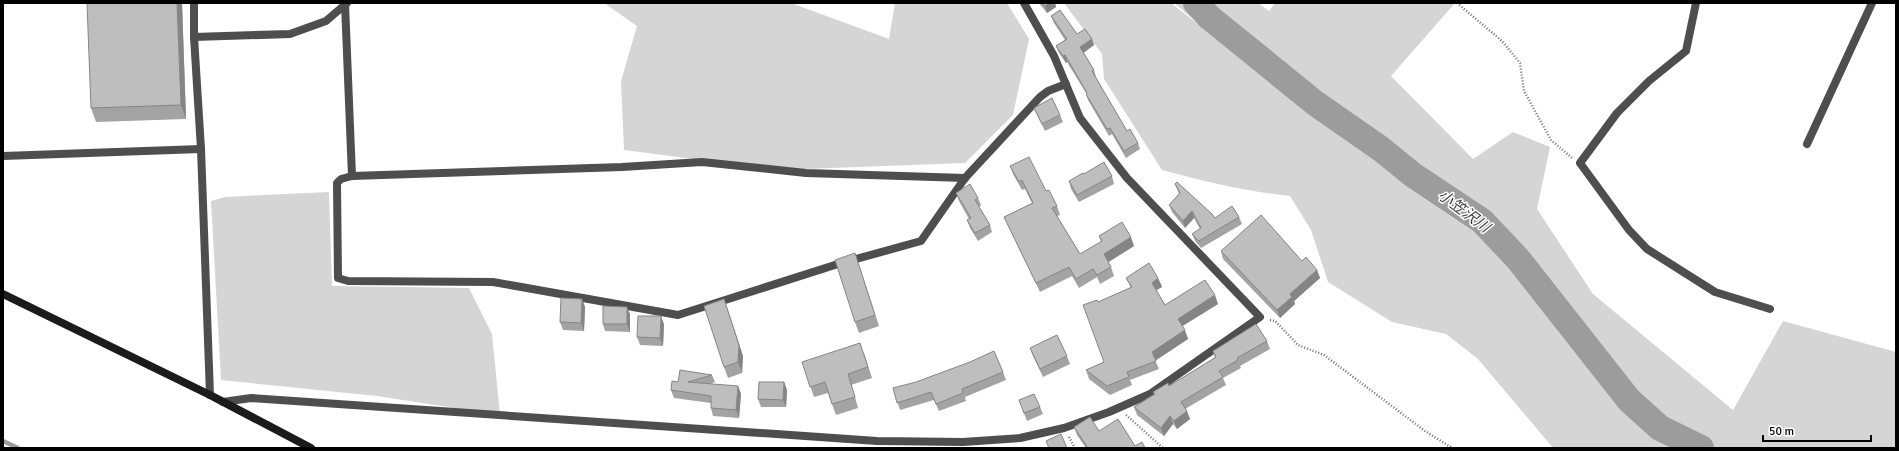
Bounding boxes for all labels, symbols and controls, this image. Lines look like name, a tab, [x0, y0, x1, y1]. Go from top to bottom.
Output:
water label: 小笠沢川	[1435, 186, 1495, 237]
scale bar	[1763, 417, 1871, 443]
text: 50 m	[1769, 424, 1794, 439]

